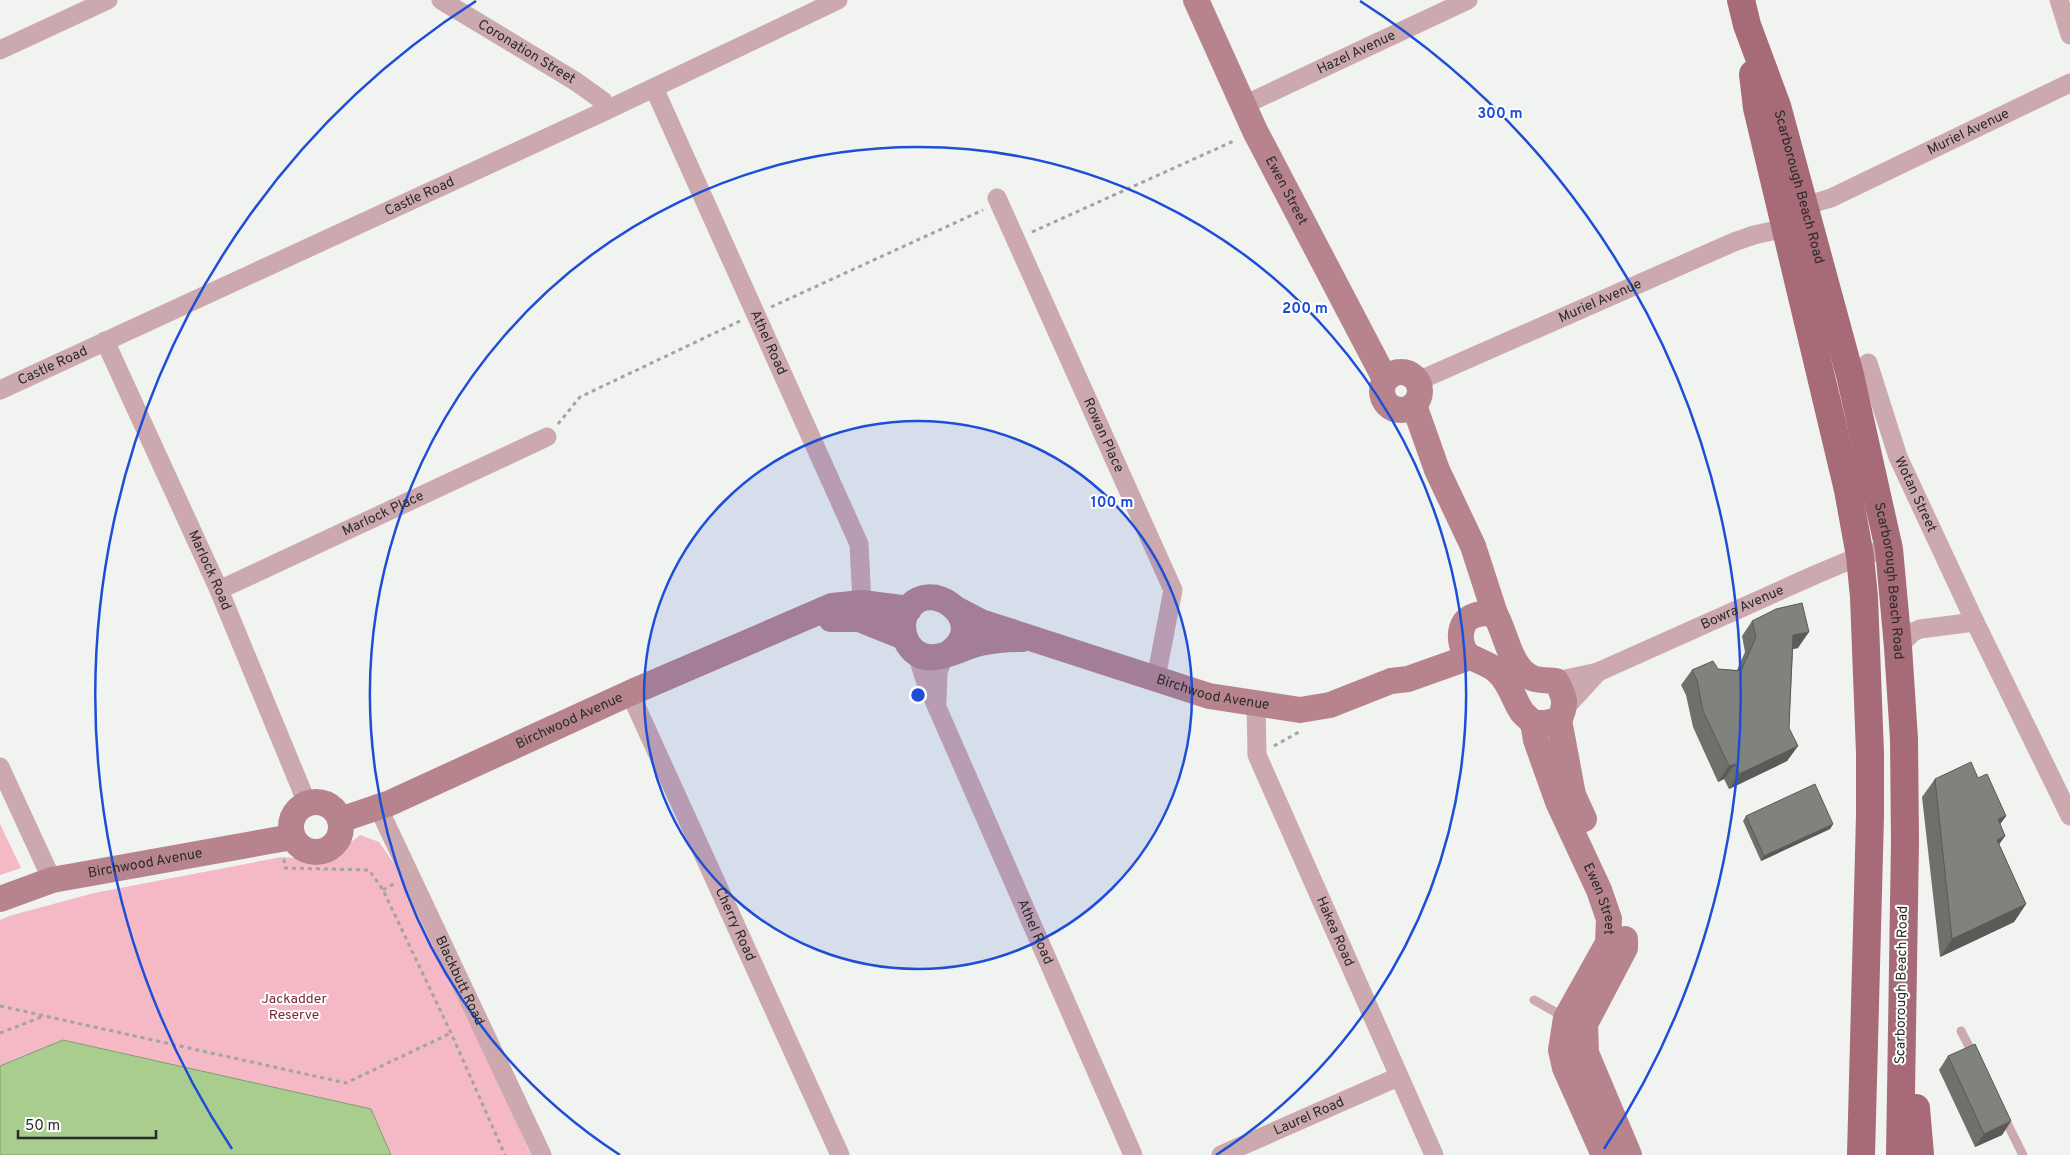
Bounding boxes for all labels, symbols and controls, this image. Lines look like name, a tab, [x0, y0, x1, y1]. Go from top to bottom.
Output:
street label: Coronation Street	[475, 16, 578, 88]
street label: Hazel Avenue	[1314, 27, 1398, 78]
text: 300 m	[1477, 105, 1523, 124]
street label: Muriel Avenue	[1925, 105, 2012, 159]
street label: Scarborough Beach Road	[1770, 108, 1828, 266]
street label: Ewen Street	[1261, 153, 1311, 228]
street label: Castle Road	[382, 173, 457, 220]
street label: Muriel Avenue	[1556, 275, 1644, 327]
text: 200 m	[1282, 300, 1328, 319]
street label: Athel Road	[746, 307, 790, 378]
street label: Castle Road	[15, 342, 90, 389]
street label: Rowan Place	[1079, 395, 1128, 475]
street label: Wotan Street	[1891, 454, 1940, 535]
street label: Marlock Place	[340, 487, 426, 540]
text: 100 m	[1091, 494, 1133, 513]
street label: Scarborough Beach Road	[1870, 501, 1907, 660]
street label: Marlock Road	[184, 528, 235, 613]
street label: Bowra Avenue	[1698, 581, 1786, 633]
street label: Birchwood Avenue	[1154, 671, 1271, 714]
centre of rings	[909, 686, 927, 704]
street label: Birchwood Avenue	[513, 689, 626, 753]
street label: Birchwood Avenue	[87, 845, 204, 882]
street label: Ewen Street	[1579, 860, 1618, 935]
street label: Cherry Road	[711, 885, 759, 964]
street label: Hakea Road	[1312, 894, 1358, 969]
street label: Athel Road	[1014, 897, 1057, 967]
street label: Scarborough Beach Road	[1892, 906, 1912, 1064]
street label: Blackbutt Road	[432, 933, 488, 1028]
park label: Jackadder Reserve	[261, 991, 327, 1024]
street label: Laurel Road	[1271, 1093, 1347, 1139]
scale bar	[18, 1108, 155, 1140]
text: 50 m	[25, 1117, 60, 1136]

